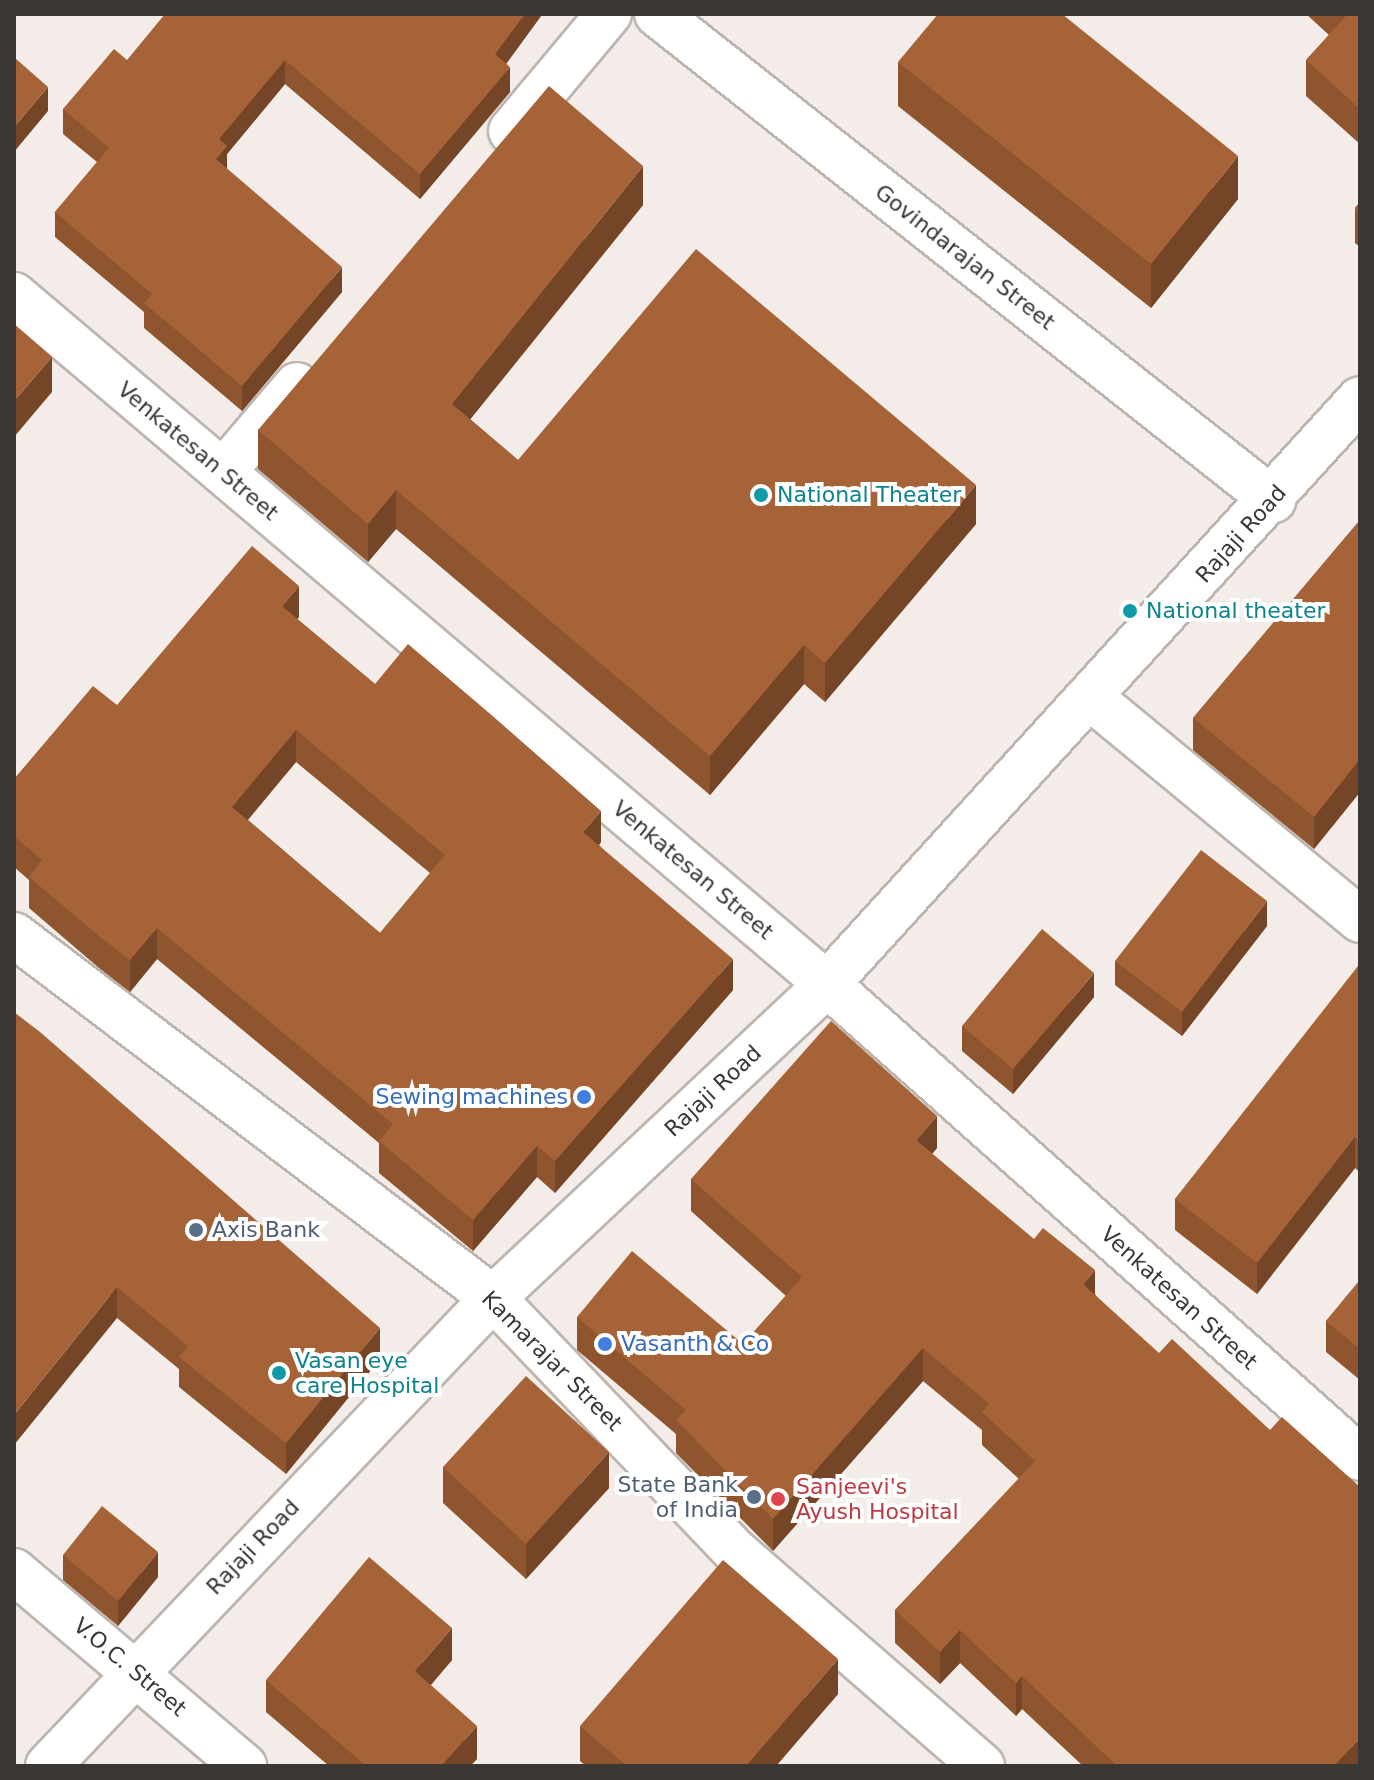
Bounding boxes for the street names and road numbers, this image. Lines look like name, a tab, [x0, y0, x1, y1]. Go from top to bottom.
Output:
street label: Govindarajan Street	[870, 179, 1060, 335]
street label: Venkatesan Street	[112, 376, 284, 526]
street label: Rajaji Road	[1190, 480, 1292, 588]
street label: Venkatesan Street	[607, 795, 779, 945]
street label: Rajaji Road	[659, 1040, 767, 1142]
street label: Venkatesan Street	[1095, 1221, 1263, 1375]
street label: Kamarajar Street	[476, 1285, 628, 1437]
street label: Rajaji Road	[201, 1494, 305, 1600]
street label: V.O.C. Street	[68, 1612, 192, 1722]

